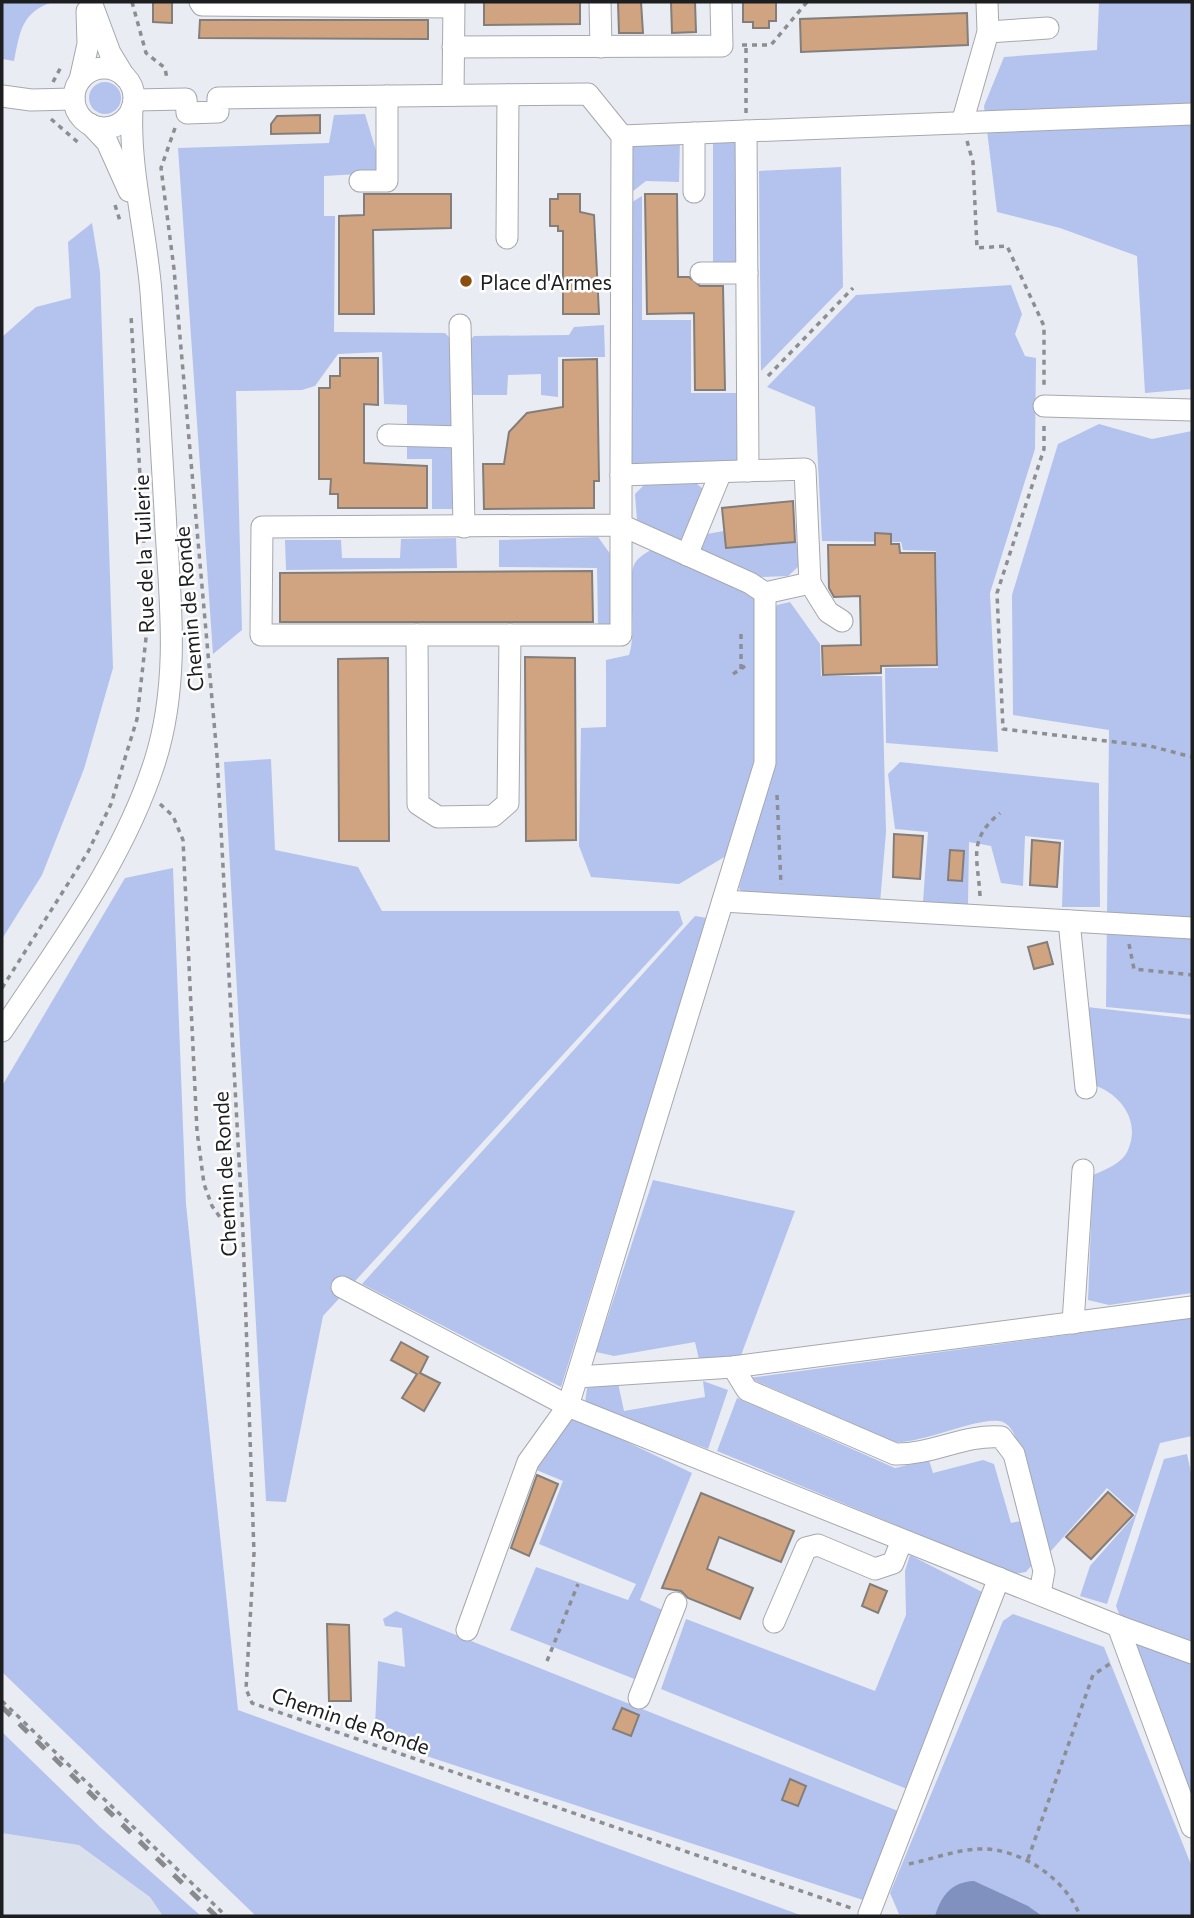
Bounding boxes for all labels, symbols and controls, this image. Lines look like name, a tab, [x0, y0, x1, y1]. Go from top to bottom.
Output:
place label: Place d'Armes	[480, 269, 612, 294]
marker: Place d'Armes	[458, 273, 474, 289]
street label: Rue de la Tuilerie	[128, 474, 158, 634]
street label: Chemin de Ronde	[168, 525, 208, 693]
street label: Chemin de Ronde	[207, 1091, 241, 1257]
street label: Chemin de Ronde	[269, 1681, 433, 1759]

